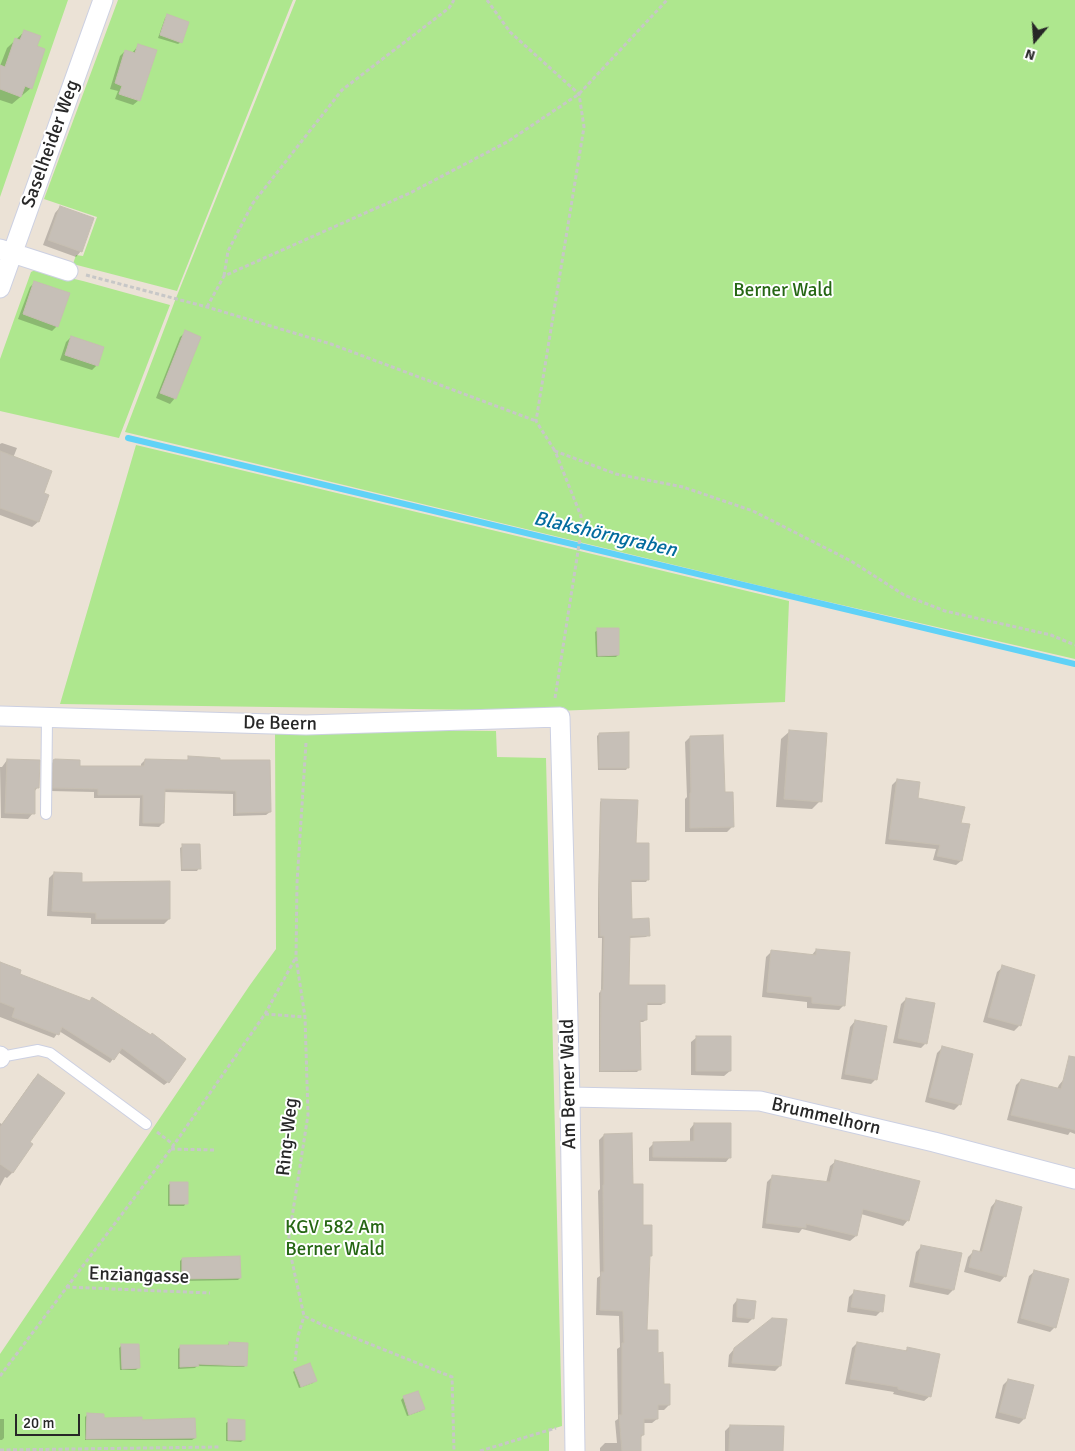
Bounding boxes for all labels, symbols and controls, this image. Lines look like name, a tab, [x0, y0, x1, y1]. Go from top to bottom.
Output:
north arrow	[1010, 15, 1060, 65]
text: N	[1023, 45, 1037, 64]
street label: Saselheider Weg	[17, 77, 85, 211]
park label: Berner Wald	[733, 280, 833, 302]
water label: Blakshörngraben	[531, 507, 679, 563]
street label: De Beern	[243, 712, 317, 736]
street label: Am Berner Wald	[556, 1019, 582, 1149]
street label: Brummelhorn	[769, 1093, 883, 1141]
street label: Ring-Weg	[273, 1097, 303, 1177]
park label: KGV 582 Am Berner Wald	[285, 1217, 385, 1261]
street label: Enziangasse	[88, 1263, 190, 1289]
scale bar	[18, 1404, 82, 1436]
text: 20 m	[23, 1414, 54, 1432]

